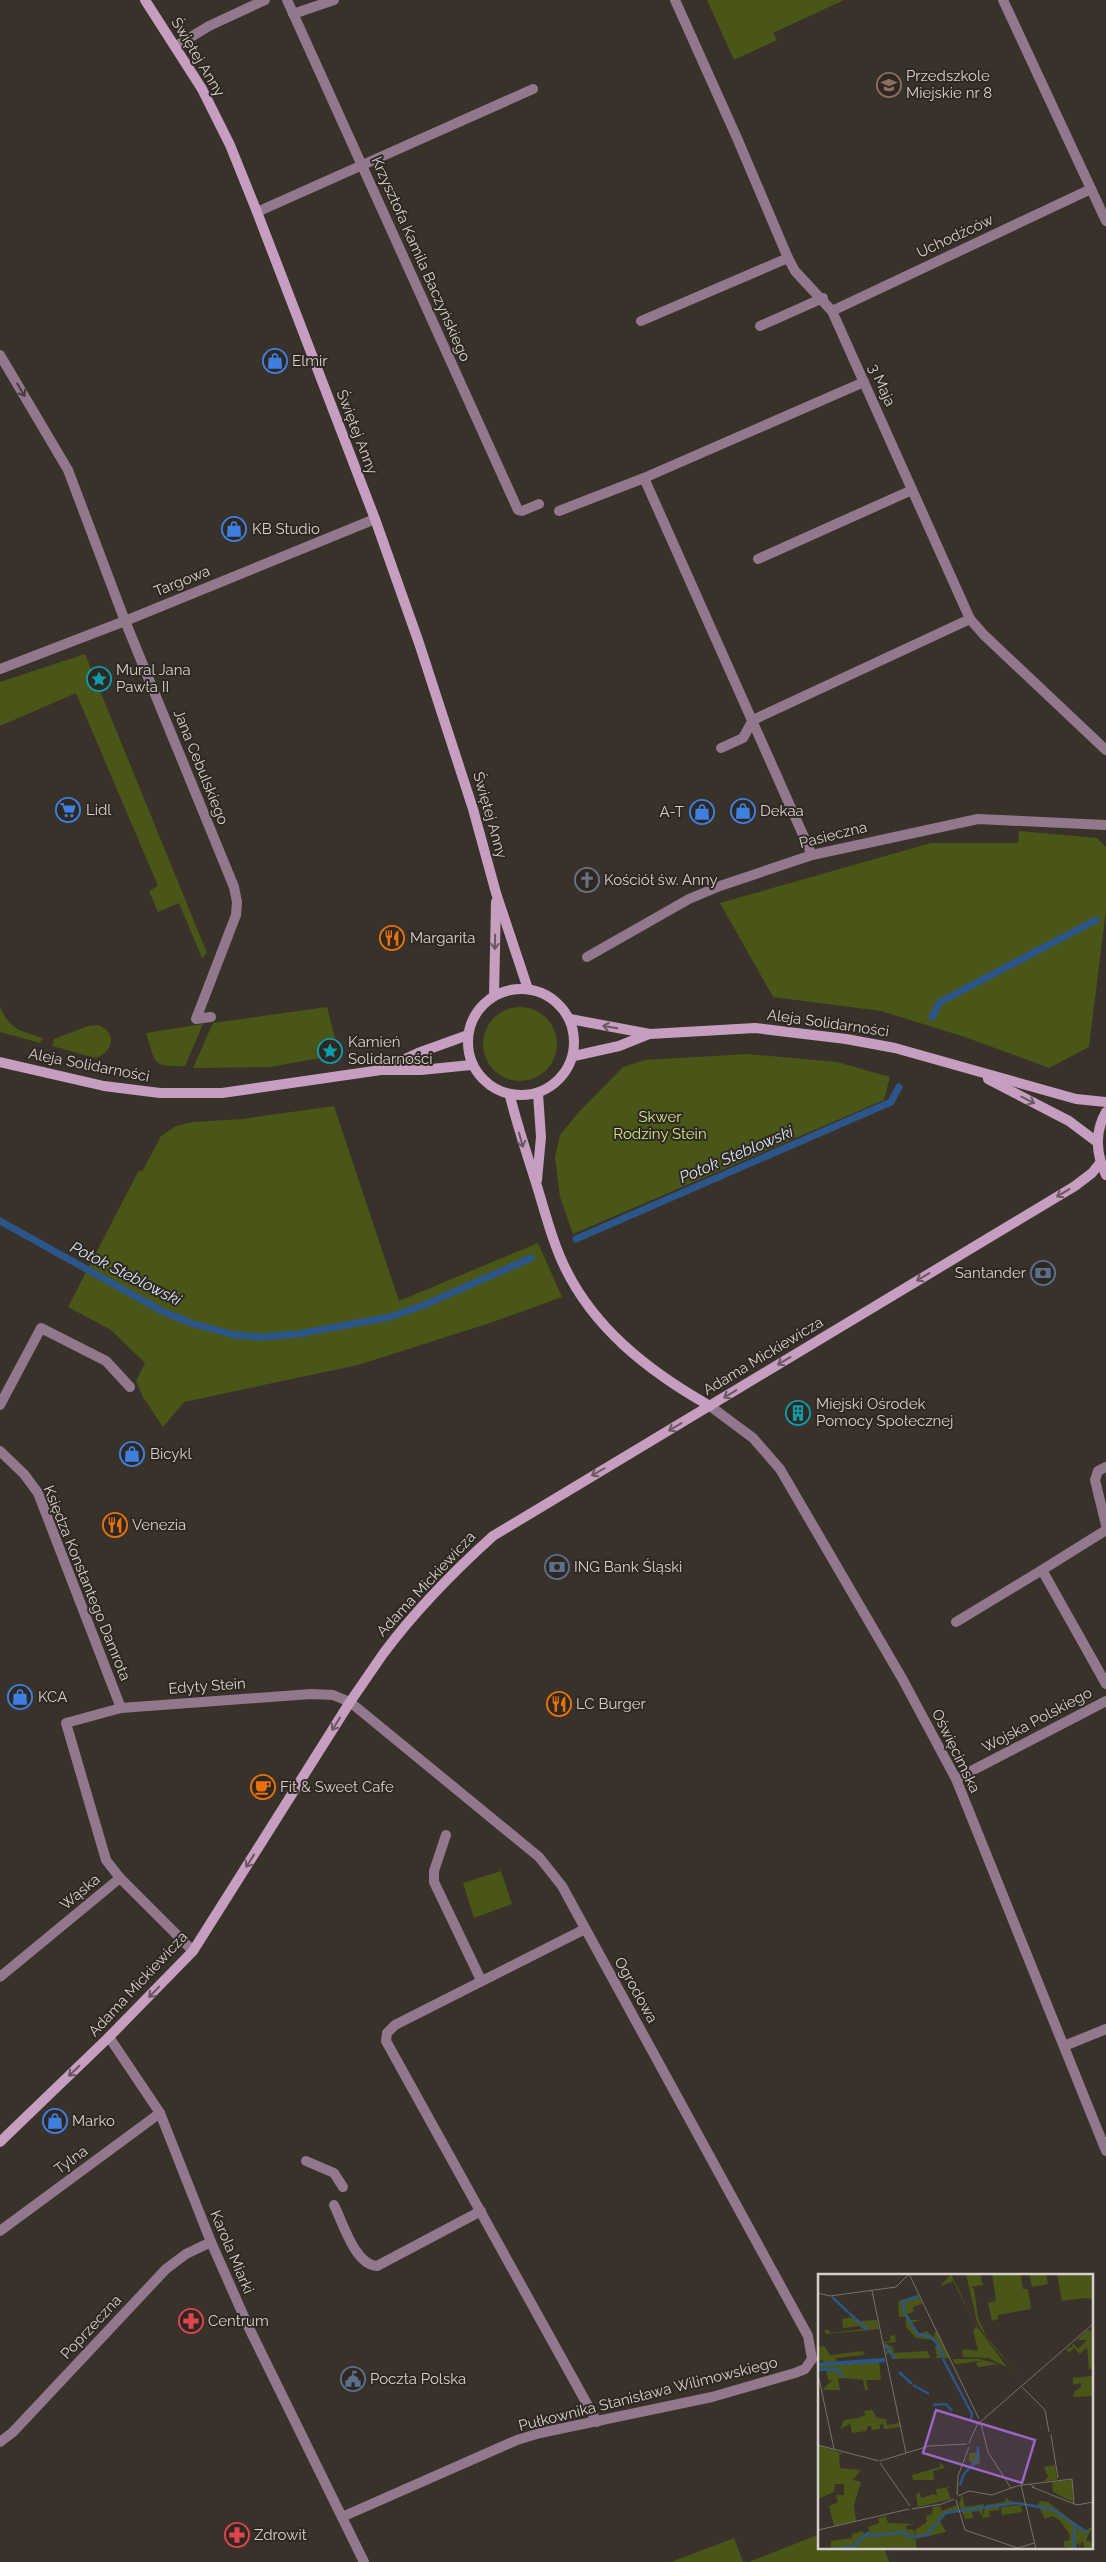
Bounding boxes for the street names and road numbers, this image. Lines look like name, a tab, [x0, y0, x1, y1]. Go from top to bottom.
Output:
street label: Świętej Anny	[167, 14, 229, 100]
street label: Krzysztofa Kamila Baczyńskiego	[368, 154, 475, 364]
street label: Uchodźców	[914, 210, 996, 262]
street label: 3 Maja	[865, 361, 899, 409]
street label: Świętej Anny	[333, 387, 381, 477]
street label: Targowa	[151, 562, 213, 600]
street label: Jana Cebulskiego	[170, 707, 232, 827]
street label: Świętej Anny	[469, 770, 511, 860]
street label: Pasieczna	[797, 818, 869, 852]
street label: Aleja Solidarności	[766, 1006, 890, 1040]
street label: Aleja Solidarności	[27, 1044, 151, 1086]
street label: Adama Mickiewicza	[700, 1313, 826, 1399]
street label: Księdza Konstantego Damrota	[40, 1483, 134, 1683]
street label: Adama Mickiewicza	[373, 1528, 479, 1640]
street label: Edyty Stein	[168, 1674, 246, 1698]
street label: Wojska Polskiego	[979, 1683, 1095, 1757]
street label: Oświęcimska	[928, 1706, 984, 1796]
street label: Wąska	[56, 1870, 104, 1914]
street label: Adama Mickiewicza	[85, 1928, 191, 2040]
street label: Ogrodowa	[611, 1954, 661, 2026]
street label: Tylna	[51, 2142, 91, 2178]
street label: Karola Miarki	[206, 2208, 258, 2296]
street label: Poprzeczna	[57, 2291, 125, 2363]
street label: Pułkownika Stanisława Wilimowskiego	[517, 2353, 779, 2435]

